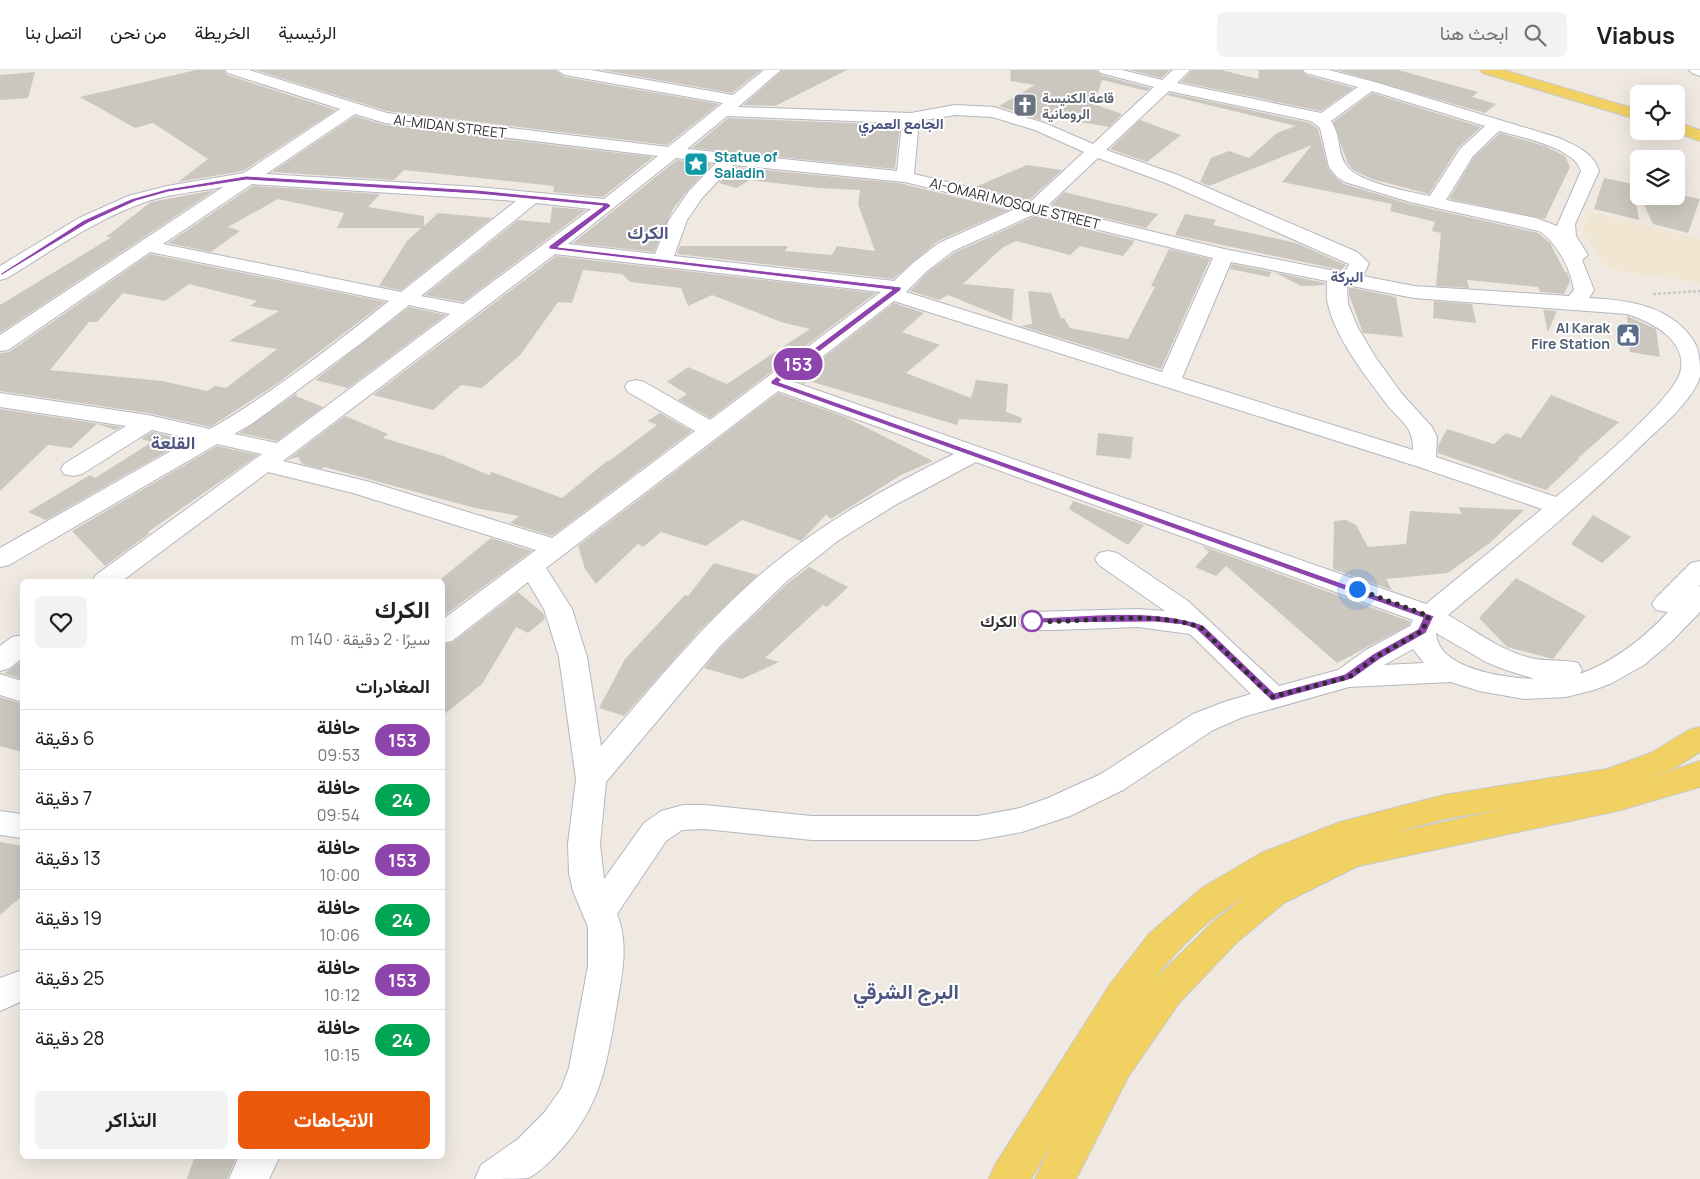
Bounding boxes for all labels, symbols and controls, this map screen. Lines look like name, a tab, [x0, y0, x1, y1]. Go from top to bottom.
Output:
search box	[1217, 12, 1567, 57]
text: Viabus	[1597, 18, 1675, 51]
text: اتصل بنا	[25, 20, 82, 44]
text: من نحن	[110, 20, 167, 44]
text: الخريطة	[195, 20, 250, 44]
text: الرئيسية	[278, 20, 336, 44]
text: ابحث هنا	[1440, 20, 1509, 46]
icon: search	[1521, 21, 1549, 49]
map controls	[1630, 85, 1685, 205]
button: locate	[1630, 85, 1685, 140]
place label: قاعة الكنيسة الرومانية	[1042, 88, 1114, 123]
church icon: قاعة الكنيسة الرومانية	[1012, 92, 1038, 118]
street label: AI-MIDAN STREET	[392, 110, 508, 142]
district label: الجامع العمري	[858, 113, 944, 137]
place label: Statue of Saladin	[714, 147, 778, 182]
button: layers	[1630, 150, 1685, 205]
place icon: Statue of Saladin	[683, 151, 709, 177]
street label: AI-OMARI MOSQUE STREET	[928, 173, 1103, 234]
district label: الكرك	[627, 220, 669, 244]
district label: البركة	[1331, 266, 1363, 287]
place label: Al Karak Fire Station	[1531, 318, 1610, 353]
public building icon: Al Karak Fire Station	[1615, 322, 1641, 348]
line badge: 153	[769, 348, 827, 380]
text: 153	[784, 352, 812, 376]
district label: القلعة	[151, 430, 195, 454]
your location	[1345, 577, 1370, 602]
text: الكرك	[375, 592, 430, 625]
button: heart	[35, 596, 87, 648]
place label: الكرك	[980, 610, 1017, 632]
marker: الكرك	[1021, 610, 1043, 632]
text: سيرًا · 2 دقيقة · 140 m	[291, 628, 430, 650]
text: المغادرات	[355, 673, 430, 699]
text: حافلة	[317, 714, 360, 740]
text: 6 دقيقة	[35, 725, 95, 751]
text: 153	[388, 728, 417, 752]
text: 09:53	[317, 744, 360, 766]
text: حافلة	[317, 774, 360, 800]
text: 7 دقيقة	[35, 785, 92, 811]
text: 24	[392, 788, 413, 812]
text: 09:54	[317, 804, 360, 826]
text: حافلة	[317, 834, 360, 860]
text: 13 دقيقة	[35, 845, 101, 871]
text: 153	[388, 848, 417, 872]
text: 10:00	[320, 864, 360, 886]
text: حافلة	[317, 894, 360, 920]
text: 19 دقيقة	[35, 905, 102, 931]
text: 24	[392, 908, 413, 932]
text: 10:06	[320, 924, 360, 946]
text: حافلة	[317, 954, 360, 980]
text: 25 دقيقة	[35, 965, 105, 991]
text: 153	[388, 968, 417, 992]
district label: البرج الشرقي	[853, 977, 959, 1009]
text: 10:12	[324, 984, 360, 1006]
text: حافلة	[317, 1014, 360, 1040]
text: 28 دقيقة	[35, 1025, 105, 1051]
text: 24	[392, 1028, 413, 1052]
text: 10:15	[324, 1044, 360, 1066]
button: التذاكر	[35, 1091, 228, 1149]
button: الاتجاهات	[238, 1091, 430, 1149]

